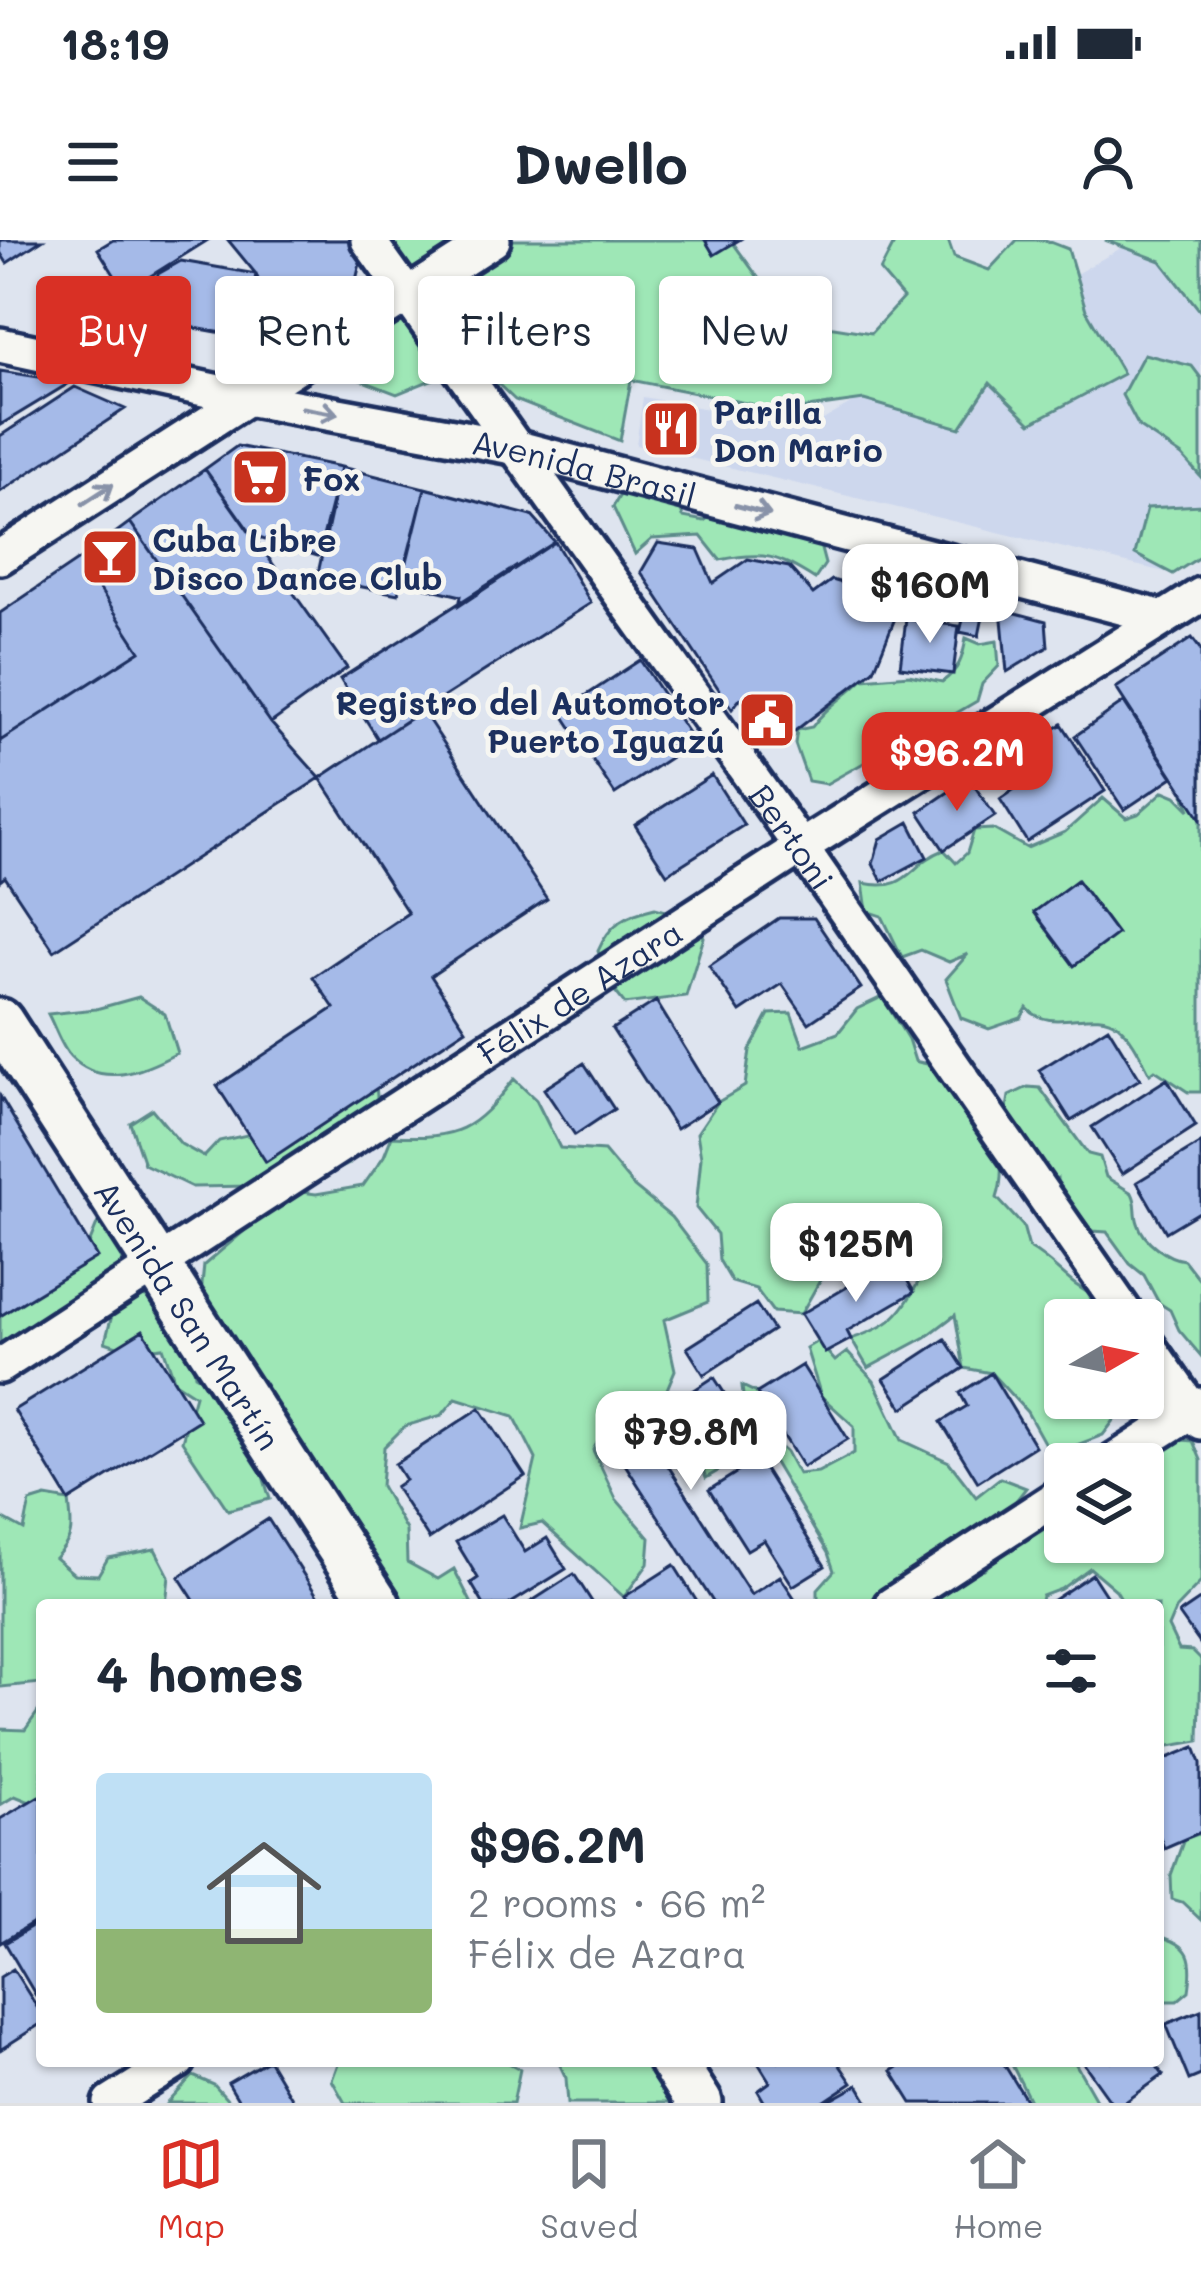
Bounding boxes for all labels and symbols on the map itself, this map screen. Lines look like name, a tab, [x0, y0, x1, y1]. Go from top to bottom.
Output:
place label: Parilla Don Mario	[713, 389, 883, 470]
restaurant icon: Parilla Don Mario	[640, 398, 702, 460]
one-way arrow	[300, 401, 339, 424]
street label: Avenida Brasil	[469, 418, 701, 516]
supermarket icon: Fox	[229, 446, 291, 508]
place label: Fox	[302, 456, 361, 499]
one-way arrow	[81, 481, 115, 506]
one-way arrow	[734, 500, 772, 522]
place label: Cuba Libre Disco Dance Club	[152, 517, 443, 598]
bar icon: Cuba Libre Disco Dance Club	[79, 526, 141, 588]
pin: $160M	[846, 544, 1014, 646]
place label: Registro del Automotor Puerto Iguazú	[335, 680, 725, 761]
public building icon: Registro del Automotor Puerto Iguazú	[736, 689, 798, 751]
pin: $96.2M	[859, 712, 1055, 814]
street label: Bertoni	[741, 775, 845, 897]
street label: Félix de Azara	[469, 909, 690, 1073]
street label: Avenida San Martín	[86, 1171, 292, 1457]
pin: $125M	[772, 1203, 940, 1305]
north arrow	[1044, 1299, 1164, 1419]
pin: $79.8M	[593, 1391, 789, 1493]

